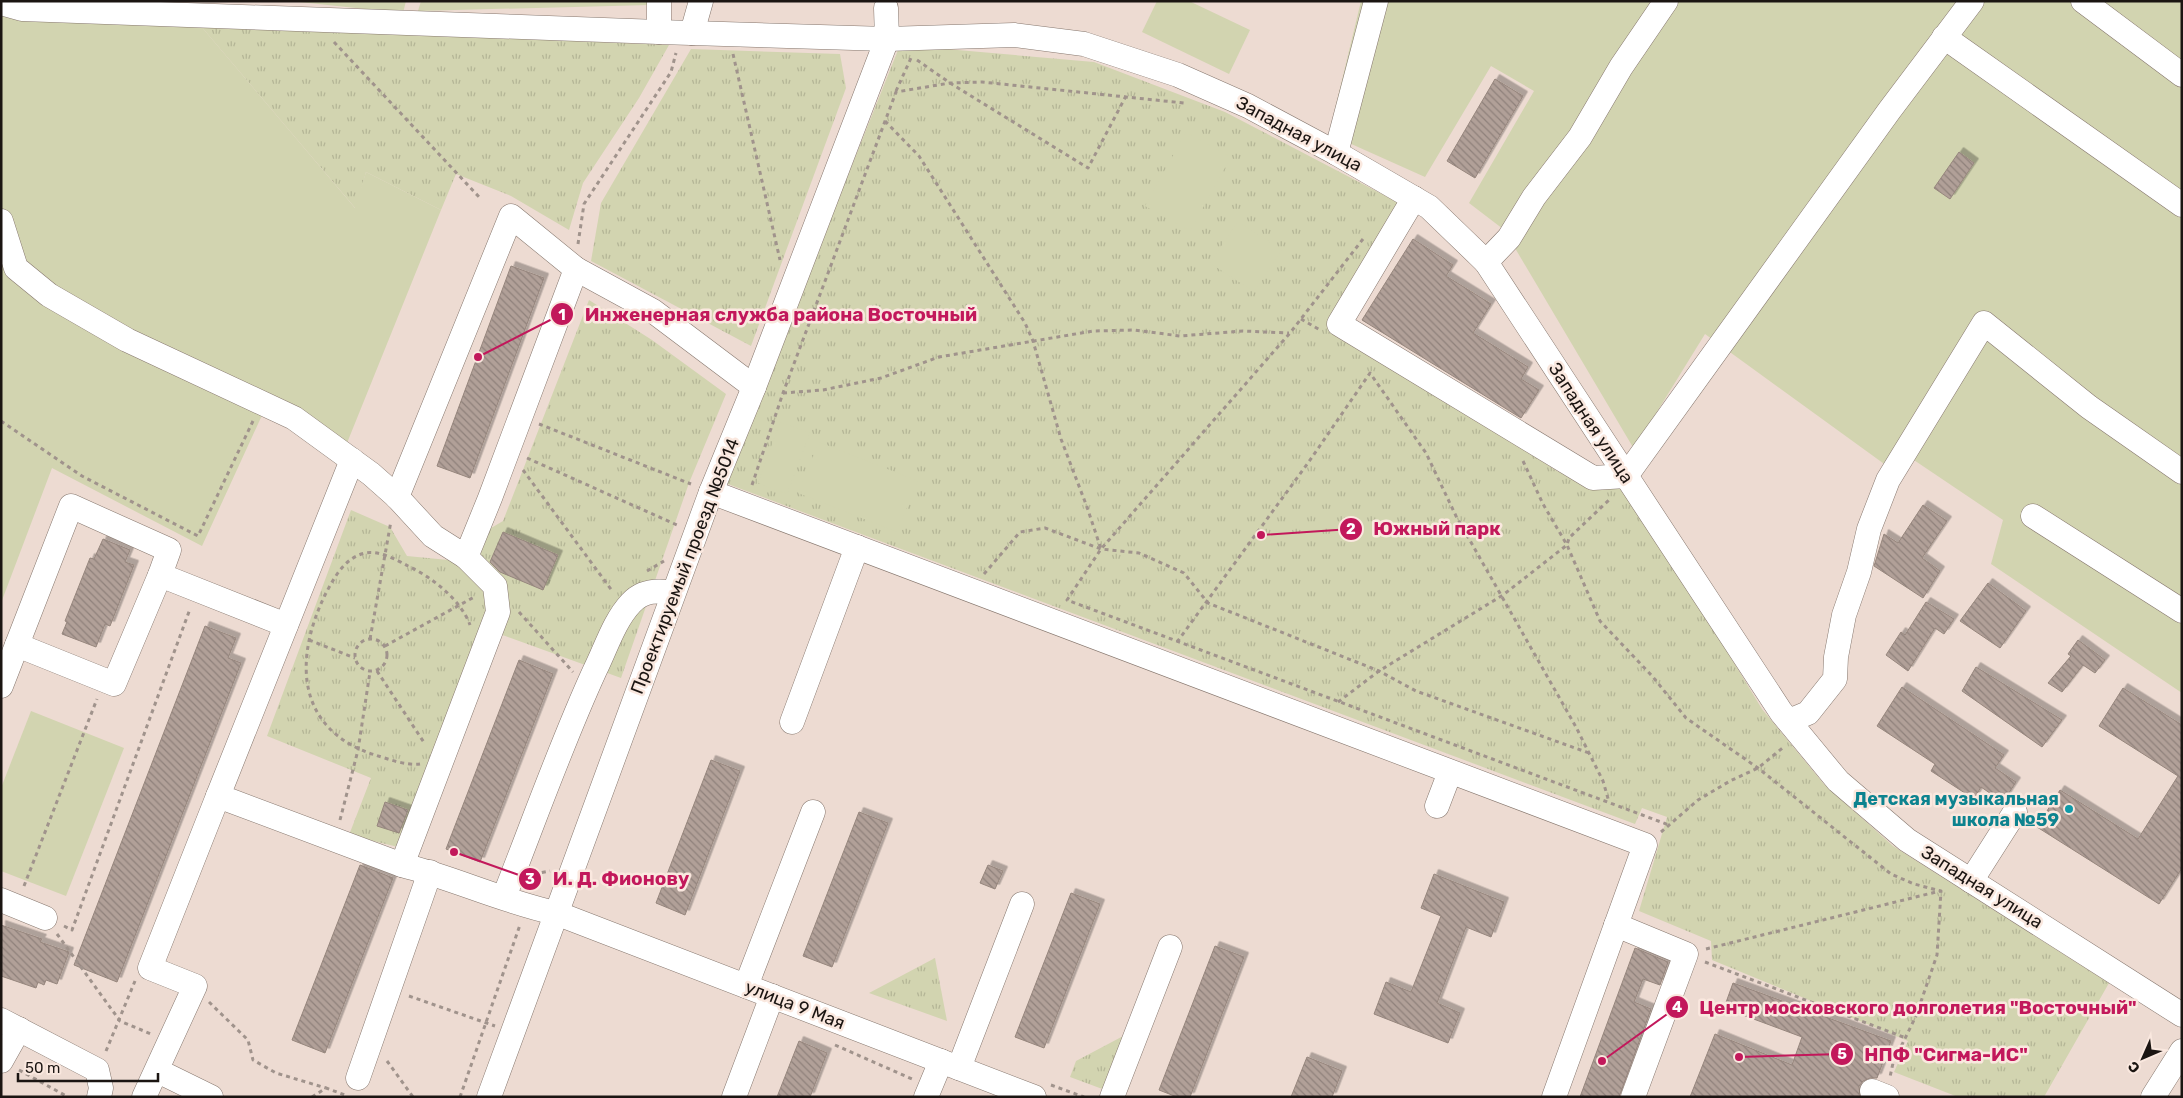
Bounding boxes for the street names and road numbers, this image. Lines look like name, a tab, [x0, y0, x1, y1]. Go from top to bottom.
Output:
street label: Западная улица	[1232, 92, 1366, 176]
street label: Западная улица	[1544, 359, 1638, 487]
street label: Проектируемый проезд №5014	[626, 435, 744, 697]
street label: Западная улица	[1917, 841, 2047, 933]
street label: улица 9 Мая	[742, 976, 848, 1034]

